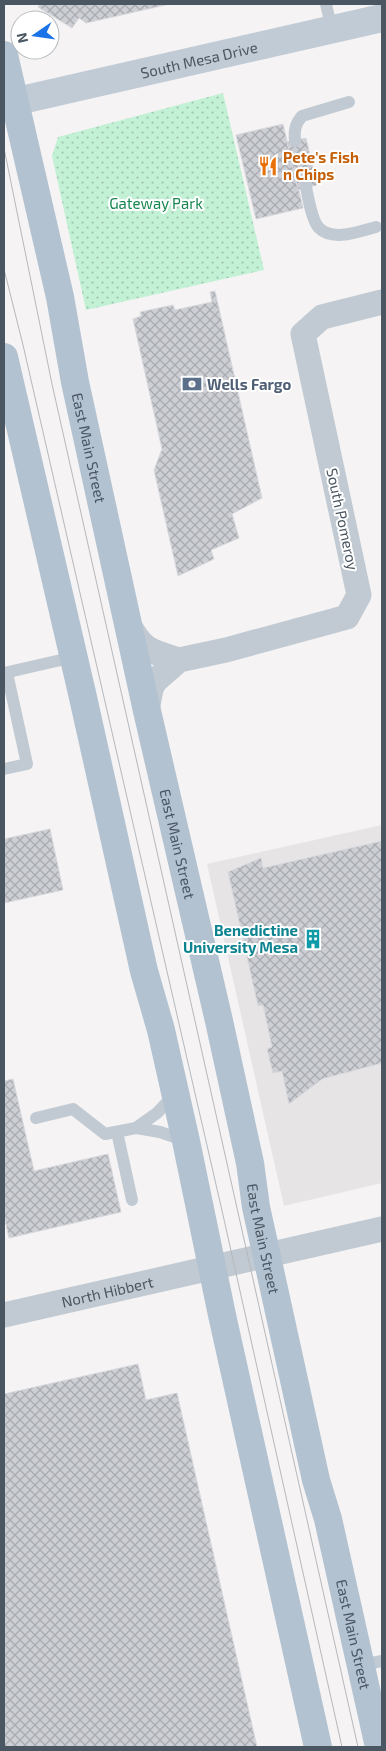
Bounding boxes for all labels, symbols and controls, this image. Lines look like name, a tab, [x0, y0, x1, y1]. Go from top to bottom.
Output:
north arrow	[10, 10, 60, 60]
text: N	[12, 31, 31, 45]
street label: South Mesa Drive	[139, 38, 259, 82]
place label: Pete's Fish n Chips	[283, 148, 359, 183]
restaurant icon: Pete's Fish n Chips	[257, 155, 279, 177]
park label: Gateway Park	[109, 194, 203, 212]
bank icon: Wells Fargo	[181, 373, 203, 395]
place label: Wells Fargo	[207, 375, 292, 393]
street label: East Main Street	[69, 391, 110, 505]
street label: South Pomeroy	[323, 466, 363, 572]
street label: East Main Street	[156, 787, 199, 901]
place label: Benedictine University Mesa	[183, 921, 298, 957]
building icon: Benedictine University Mesa	[302, 928, 324, 950]
street label: East Main Street	[244, 1182, 284, 1296]
street label: North Hibbert	[60, 1272, 155, 1311]
street label: East Main Street	[333, 1578, 375, 1691]

